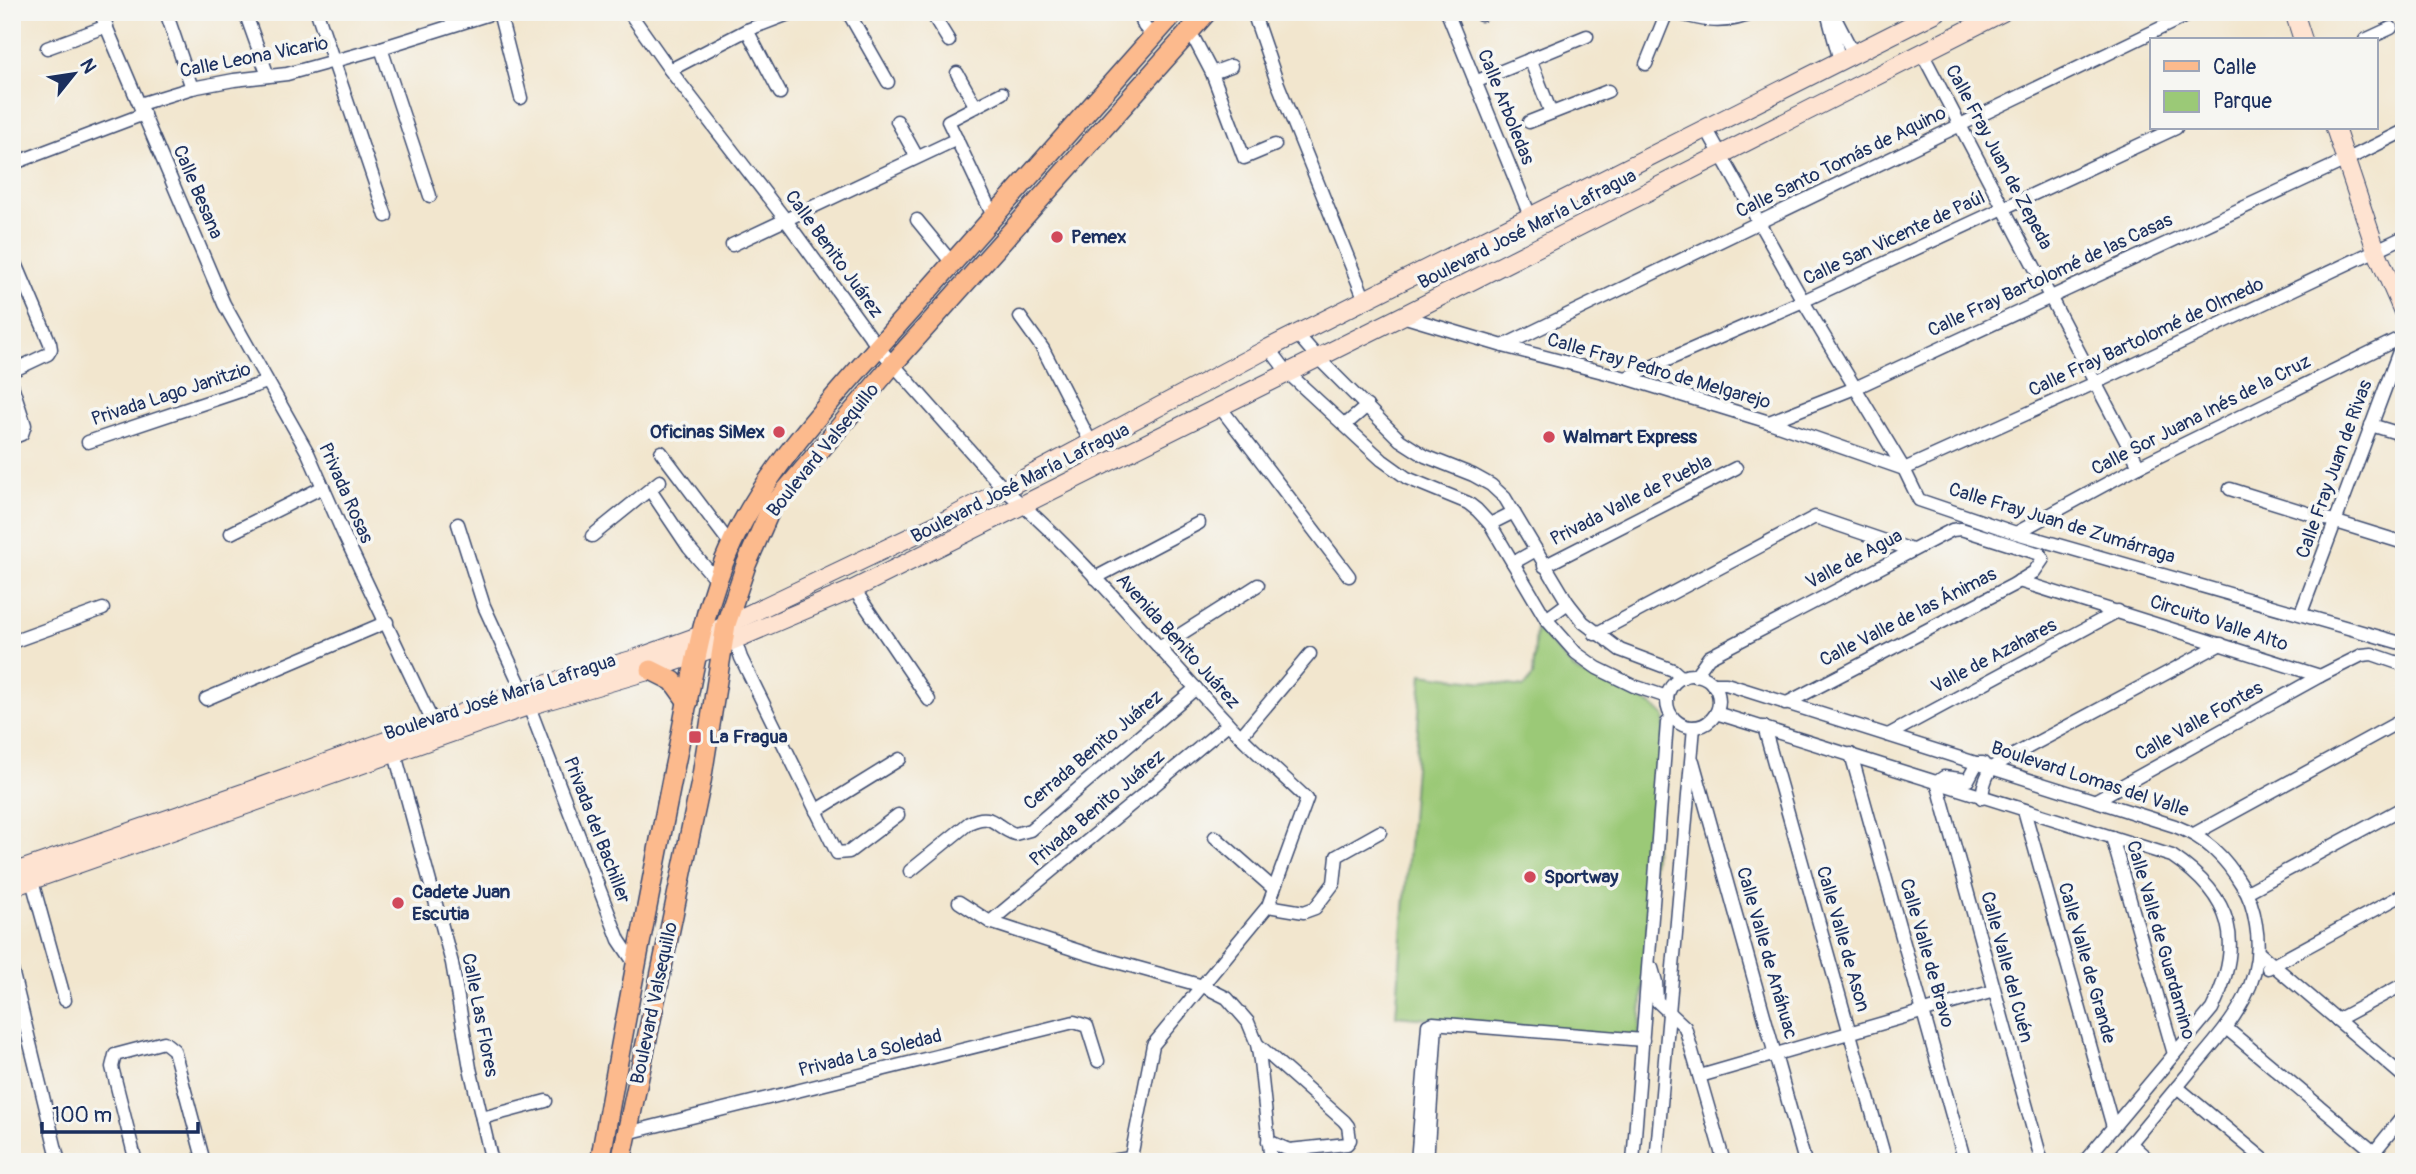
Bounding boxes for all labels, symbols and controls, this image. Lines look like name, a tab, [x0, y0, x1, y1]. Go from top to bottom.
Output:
street label: Calle Leona Vicario	[178, 31, 330, 83]
north arrow	[38, 38, 108, 108]
legend	[2150, 38, 2378, 130]
street label: Calle Arboledas	[1472, 46, 1540, 169]
text: N	[74, 54, 102, 78]
text: Calle	[2213, 54, 2257, 81]
street label: Calle Fray Juan de Zepeda	[1940, 60, 2058, 254]
text: Parque	[2213, 88, 2272, 115]
street label: Calle Santo Tomás de Aquino	[1732, 101, 1950, 223]
street label: Calle Besana	[168, 141, 229, 243]
street label: Boulevard José María Lafragua	[1414, 163, 1640, 295]
street label: Calle Benito Juárez	[780, 185, 888, 323]
street label: Calle San Vicente de Paúl	[1799, 185, 1989, 291]
street label: Calle Fray Bartolomé de las Casas	[1924, 207, 2177, 342]
place label: Pemex	[1071, 225, 1126, 249]
marker: Pemex	[1049, 229, 1065, 245]
street label: Calle Fray Bartolomé de Olmedo	[2025, 272, 2267, 402]
street label: Calle Fray Pedro de Melgarejo	[1544, 328, 1774, 414]
street label: Calle Sor Juana Inés de la Cruz	[2087, 349, 2315, 481]
street label: Privada Lago Janitzio	[88, 357, 254, 431]
street label: Calle Fray Juan de Rivas	[2291, 376, 2378, 561]
street label: Boulevard Valsequillo	[762, 378, 884, 522]
street label: Boulevard José María Lafragua	[907, 417, 1133, 549]
place label: Oficinas SiMex	[650, 420, 765, 444]
marker: Oficinas SiMex	[771, 424, 787, 440]
place label: Walmart Express	[1563, 425, 1698, 449]
marker: Walmart Express	[1541, 429, 1557, 445]
street label: Privada Rosas	[313, 439, 379, 547]
street label: Privada Valle de Puebla	[1546, 449, 1716, 551]
street label: Calle Fray Juan de Zumárraga	[1946, 477, 2178, 569]
street label: Valle de Agua	[1802, 523, 1907, 594]
street label: Calle Valle de las Ánimas	[1815, 562, 2001, 672]
street label: Avenida Benito Juárez	[1111, 568, 1245, 714]
street label: Circuito Valle Alto	[2147, 589, 2291, 657]
street label: Valle de Azahares	[1927, 613, 2061, 699]
street label: Boulevard José María Lafragua	[381, 648, 619, 746]
street label: Calle Valle Fontes	[2131, 676, 2268, 766]
street label: Cerrada Benito Juárez	[1018, 685, 1168, 815]
place label: La Fragua	[709, 725, 788, 749]
marker: La Fragua	[687, 729, 703, 745]
street label: Boulevard Lomas del Valle	[1988, 736, 2192, 823]
street label: Privada Benito Juárez	[1024, 744, 1170, 872]
street label: Privada del Bachiller	[558, 753, 636, 907]
street label: Calle Valle de Guardamino	[2121, 838, 2201, 1042]
street label: Calle Valle de Ason	[1811, 863, 1875, 1015]
street label: Calle Valle de Anáhuac	[1731, 864, 1803, 1042]
place label: Sportway	[1544, 865, 1619, 889]
marker: Sportway	[1522, 869, 1538, 885]
street label: Calle Valle de Bravo	[1894, 876, 1960, 1030]
place label: Cadete Juan Escutia	[412, 880, 510, 926]
street label: Calle Valle de Grande	[2053, 880, 2122, 1047]
street label: Calle Valle del Cuén	[1975, 889, 2039, 1045]
marker: Cadete Juan Escutia	[390, 895, 406, 911]
street label: Boulevard Valsequillo	[625, 920, 683, 1086]
street label: Calle Las Flores	[456, 951, 504, 1079]
street label: Privada La Soledad	[796, 1024, 944, 1082]
scale bar	[42, 1090, 198, 1134]
text: 100 m	[52, 1102, 112, 1129]

